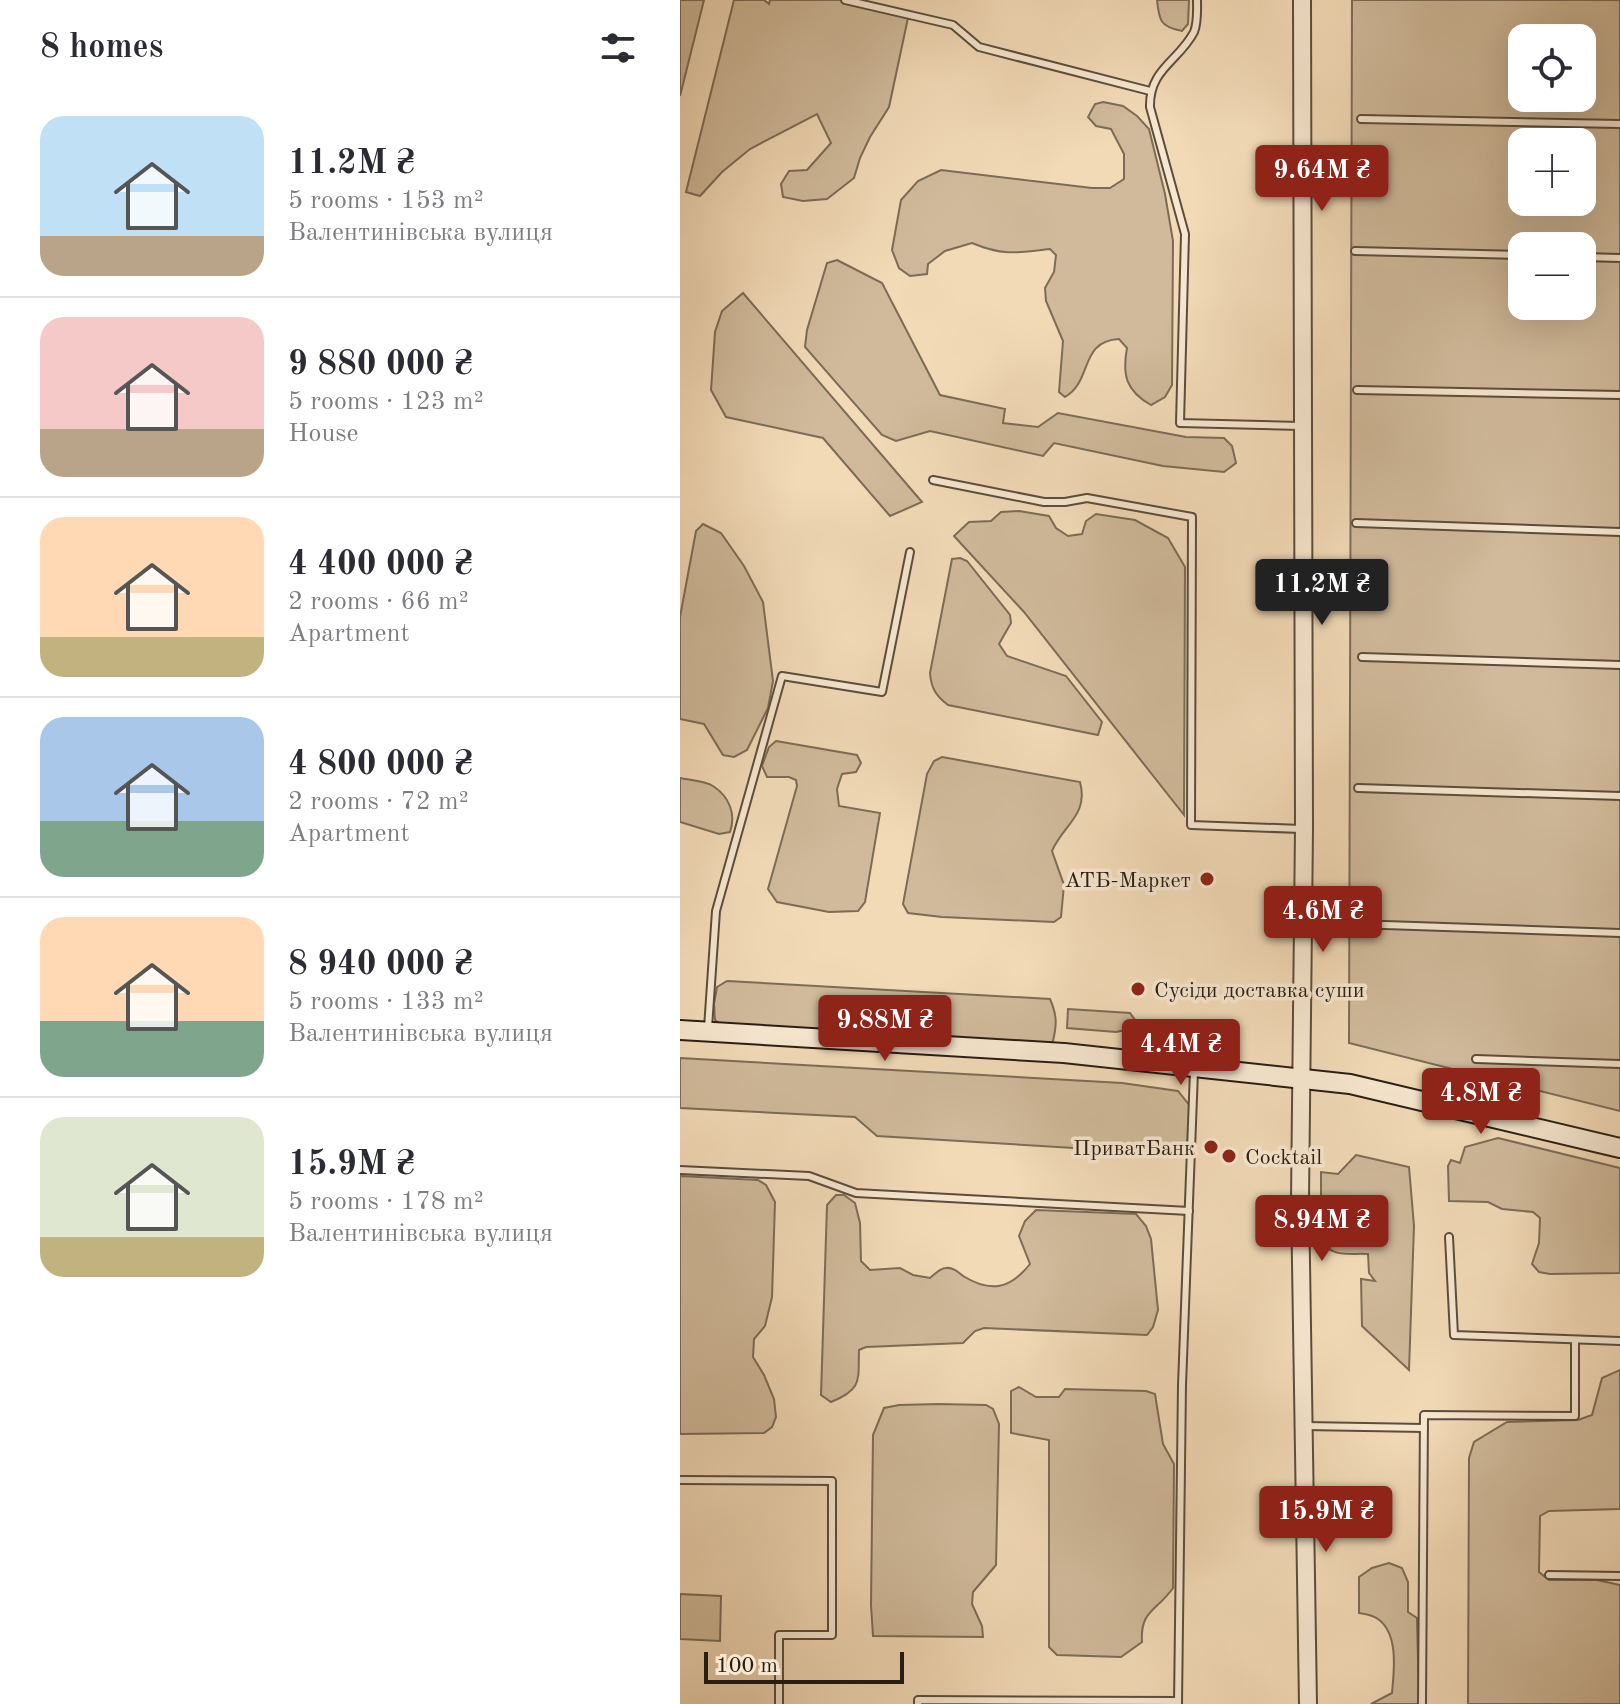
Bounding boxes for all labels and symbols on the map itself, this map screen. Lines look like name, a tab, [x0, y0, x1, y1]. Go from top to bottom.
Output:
pin: 9.64M ₴	[1248, 145, 1396, 213]
pin: 11.2M ₴	[1248, 559, 1396, 627]
place label: АТБ-Маркет	[1064, 870, 1191, 892]
marker: АТБ-Маркет	[1198, 870, 1216, 888]
pin: 4.6M ₴	[1258, 886, 1388, 954]
marker: Сусіди доставка суши	[1129, 980, 1147, 998]
place label: Сусіди доставка суши	[1154, 980, 1365, 1002]
pin: 9.88M ₴	[811, 995, 959, 1063]
pin: 4.4M ₴	[1116, 1019, 1246, 1087]
pin: 4.8M ₴	[1416, 1068, 1546, 1136]
place label: ПриватБанк	[1073, 1138, 1195, 1160]
marker: ПриватБанк	[1202, 1138, 1220, 1156]
marker: Cocktail	[1220, 1147, 1238, 1165]
place label: Cocktail	[1245, 1147, 1322, 1169]
pin: 8.94M ₴	[1248, 1195, 1396, 1263]
pin: 15.9M ₴	[1252, 1486, 1400, 1554]
scale bar	[704, 1648, 904, 1684]

